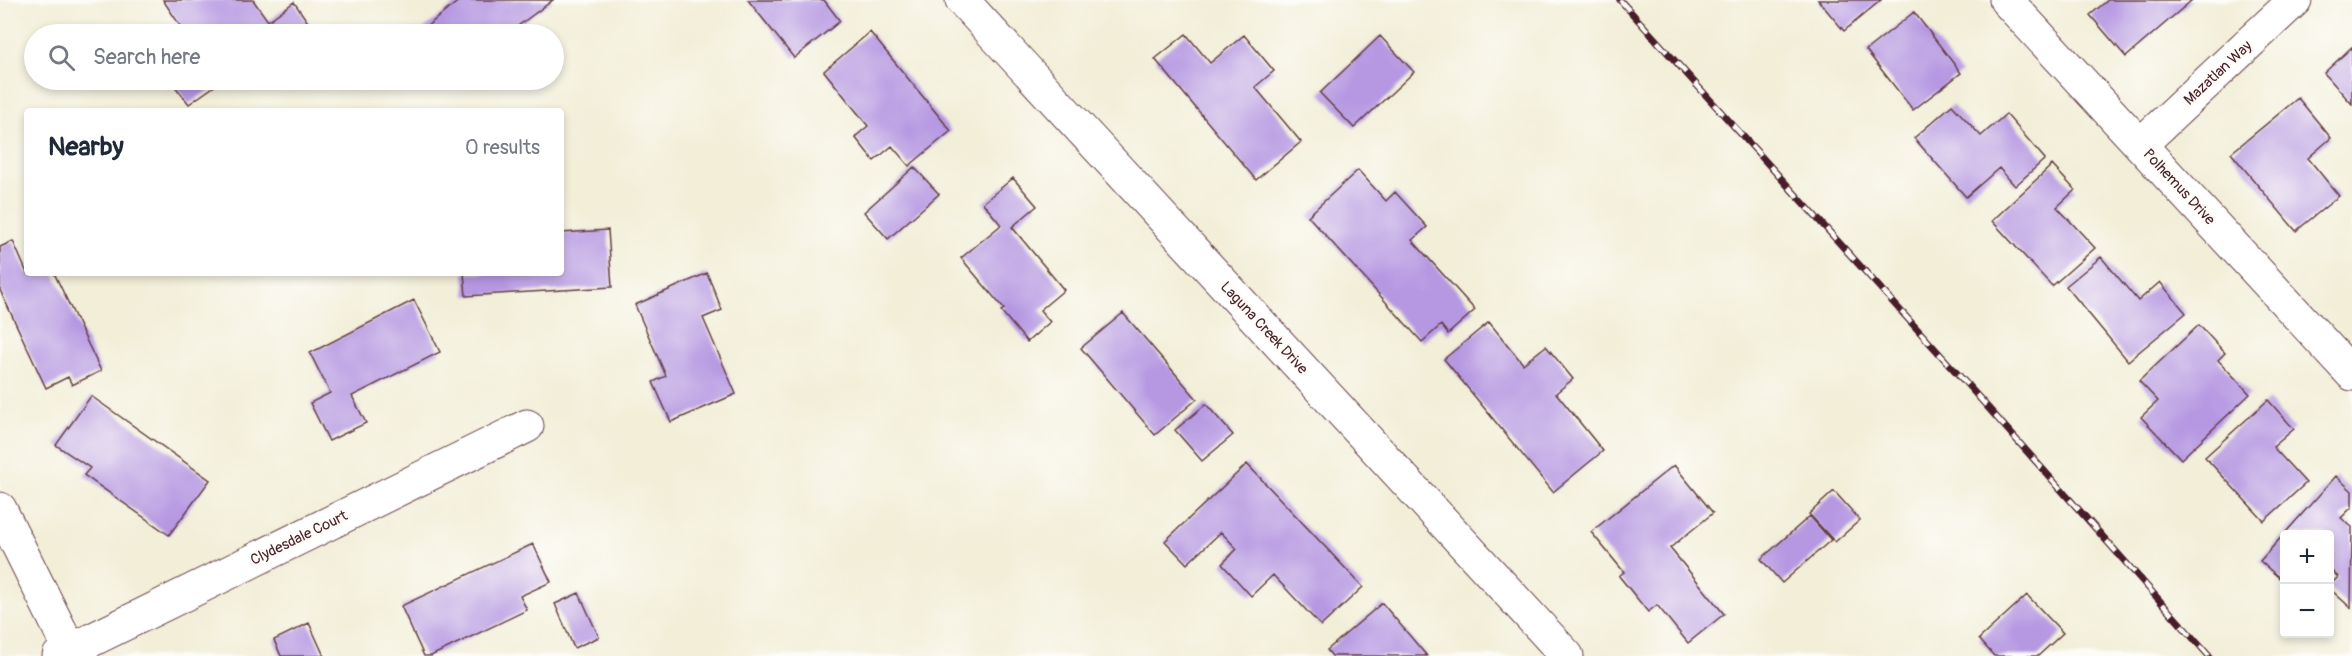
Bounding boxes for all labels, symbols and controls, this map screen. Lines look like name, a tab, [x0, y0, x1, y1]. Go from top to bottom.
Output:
search box	[24, 24, 564, 90]
street label: Mazatlan Way	[2180, 36, 2256, 109]
icon: search	[45, 41, 78, 74]
text: Search here	[93, 43, 200, 71]
text: Nearby	[48, 131, 124, 163]
text: 0 results	[465, 135, 540, 160]
street label: Polhemus Drive	[2139, 145, 2219, 229]
street label: Laguna Creek Drive	[1216, 278, 1312, 379]
street label: Clydesdale Court	[247, 506, 351, 570]
map controls	[2280, 530, 2334, 638]
button: +	[2280, 530, 2334, 584]
button: −	[2280, 584, 2334, 638]

